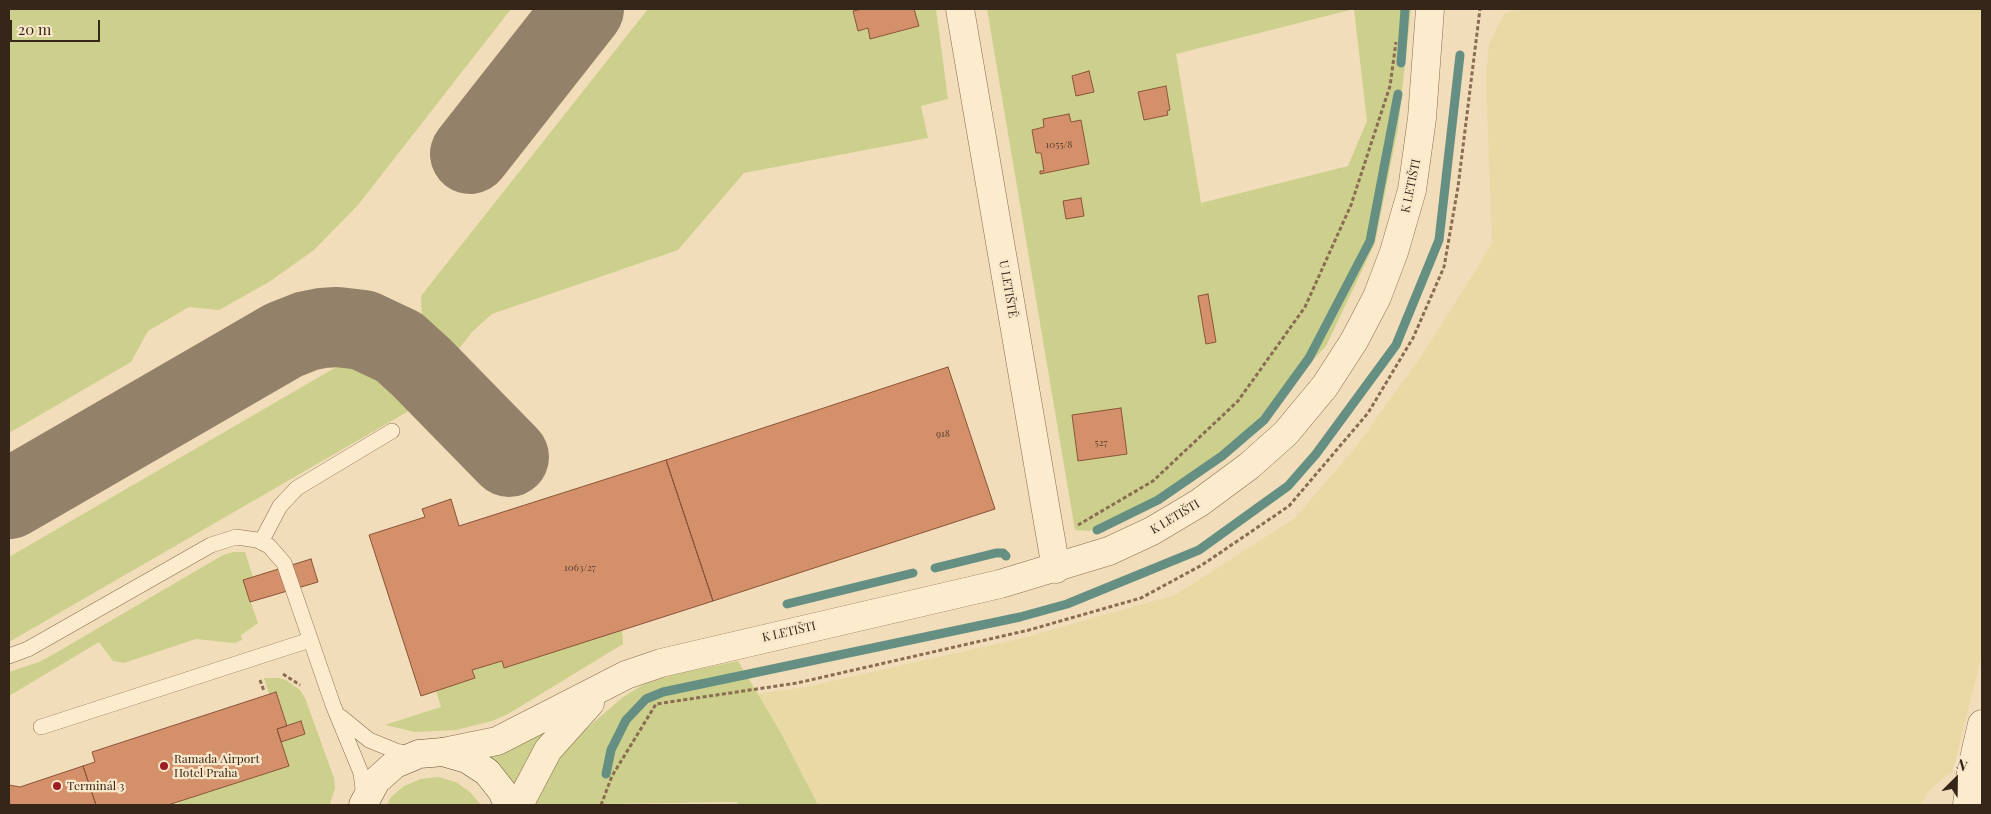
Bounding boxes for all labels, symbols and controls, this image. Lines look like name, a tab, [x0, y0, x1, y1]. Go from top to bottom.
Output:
scale bar	[12, 10, 102, 42]
text: 20 m	[18, 19, 51, 39]
house number: 1055/8	[1046, 139, 1072, 151]
street label: K LETIŠTI	[1398, 158, 1424, 214]
street label: U LETIŠTĚ	[996, 259, 1020, 319]
house number: 918	[936, 428, 950, 440]
house number: 527	[1095, 437, 1107, 449]
street label: K LETIŠTI	[1148, 497, 1202, 537]
house number: 1063/27	[564, 562, 596, 574]
street label: K LETIŠTI	[761, 619, 817, 645]
place label: Ramada Airport Hotel Praha	[174, 752, 260, 780]
north arrow	[1931, 754, 1981, 804]
text: N	[1954, 754, 1970, 775]
marker: Ramada Airport Hotel Praha	[158, 760, 170, 772]
place label: Terminál 3	[67, 779, 124, 793]
marker: Terminál 3	[51, 780, 63, 792]

